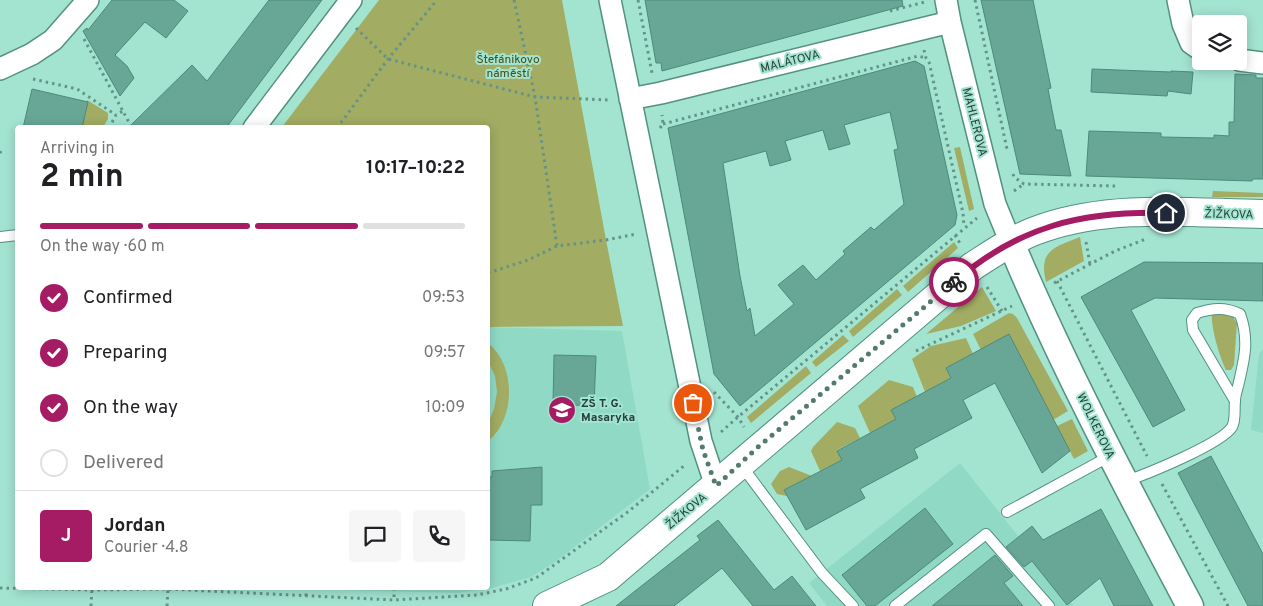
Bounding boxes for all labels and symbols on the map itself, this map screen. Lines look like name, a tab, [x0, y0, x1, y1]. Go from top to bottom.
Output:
street label: MALÁTOVA	[759, 47, 822, 77]
park label: Štefánikovo náměstí	[476, 52, 540, 82]
street label: MAHLEROVA	[958, 86, 990, 158]
pin	[1145, 192, 1187, 234]
street label: ŽIŽKOVA	[1204, 207, 1254, 223]
courier	[929, 257, 979, 307]
pin	[672, 382, 714, 424]
street label: WOLKEROVA	[1072, 391, 1118, 462]
school or university icon: ZŠ T. G. Masaryka	[547, 395, 577, 425]
place label: ZŠ T. G. Masaryka	[581, 396, 635, 426]
street label: ŽIŽKOVA	[663, 490, 711, 534]

